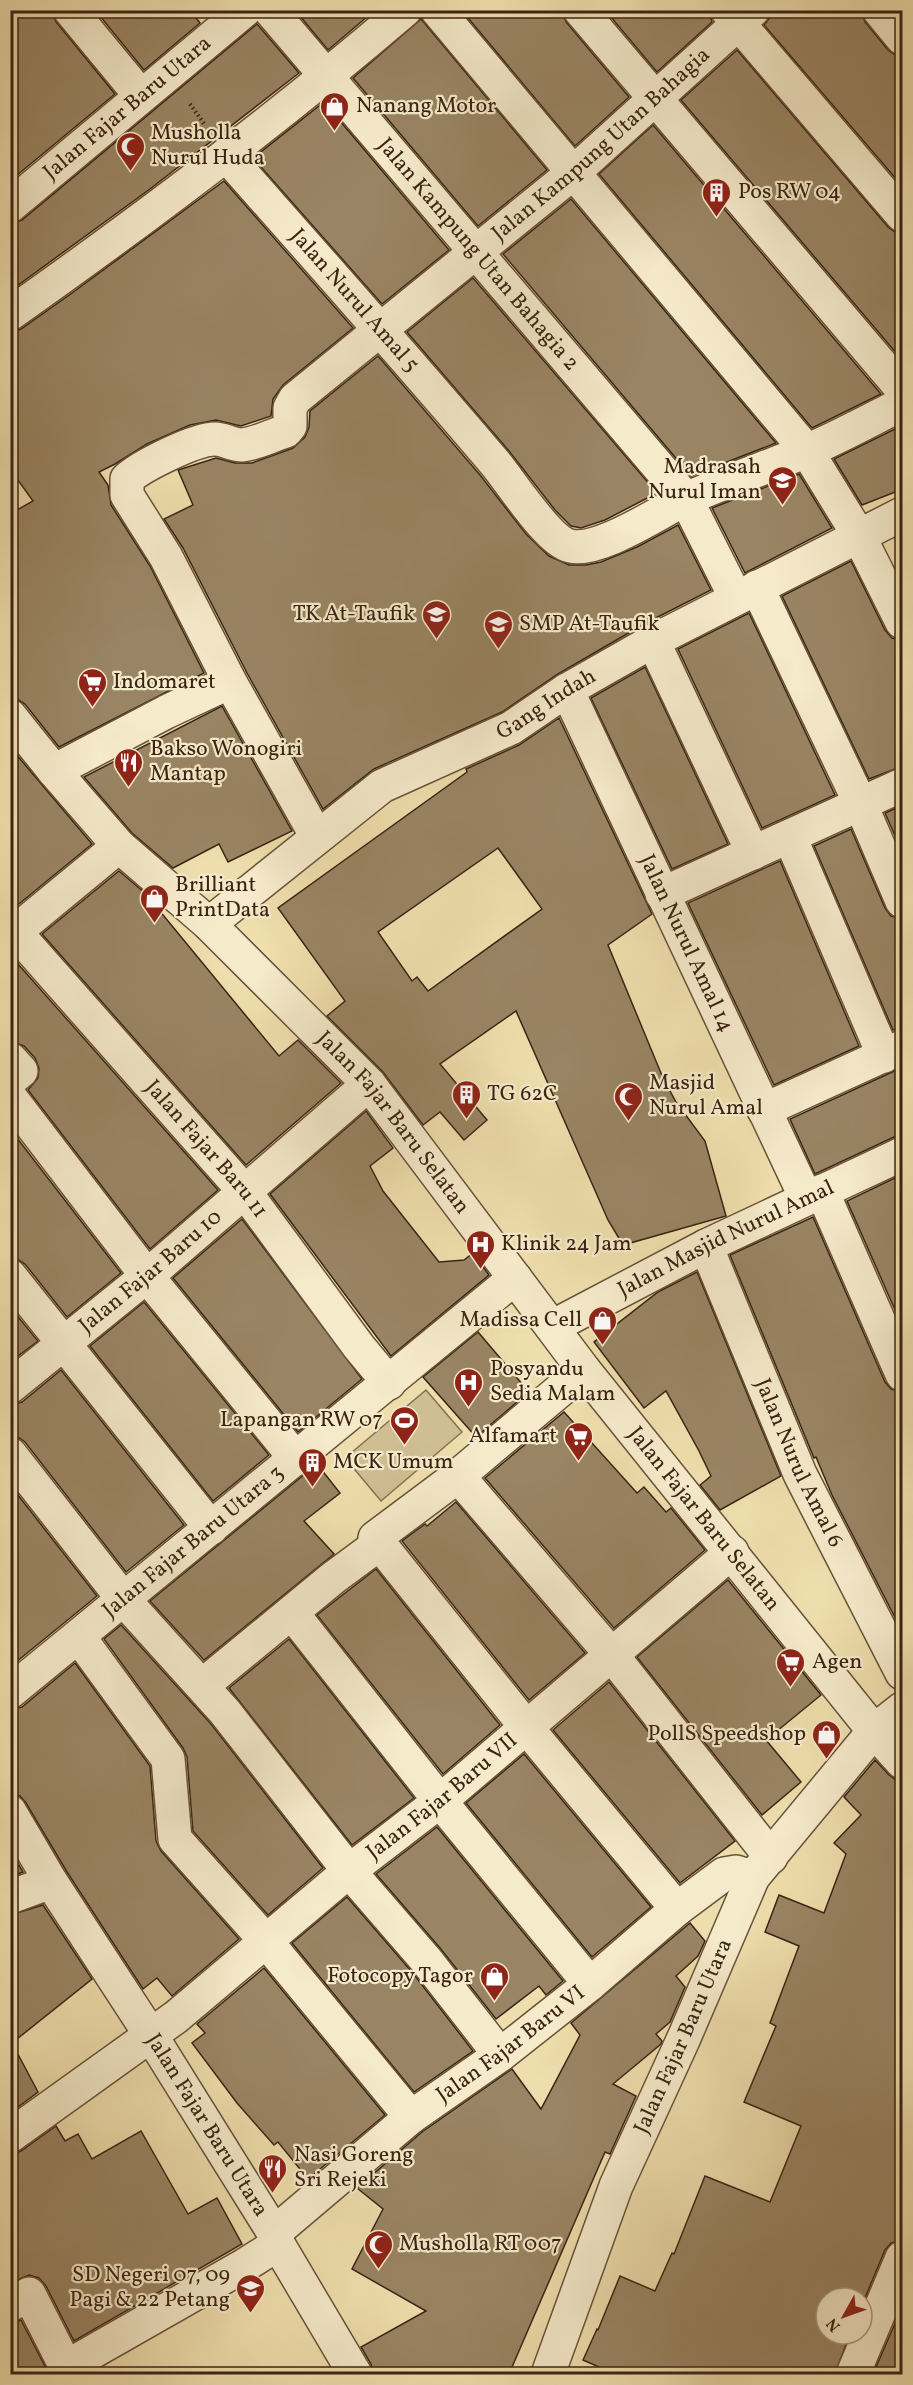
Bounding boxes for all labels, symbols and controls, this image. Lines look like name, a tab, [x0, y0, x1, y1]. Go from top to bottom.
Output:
street label: Jalan Fajar Baru Utara	[37, 29, 218, 187]
street label: Jalan Kampung Utan Bahagia	[485, 40, 717, 249]
shop icon: Nanang Motor	[319, 90, 351, 132]
place label: Nanang Motor	[356, 91, 496, 122]
place label: Musholla Nurul Huda	[151, 118, 265, 174]
mosque icon: Musholla Nurul Huda	[114, 130, 146, 172]
street label: Jalan Kampung Utan Bahagia 2	[370, 131, 586, 378]
building icon: Pos RW 04	[701, 176, 733, 218]
place label: Pos RW 04	[738, 177, 841, 208]
street label: Jalan Nurul Amal 5	[282, 222, 426, 379]
place label: Madrasah Nurul Iman	[648, 452, 761, 508]
school or university icon: Madrasah Nurul Iman	[766, 464, 798, 506]
school or university icon: TK At-Taufik	[420, 598, 452, 640]
place label: TK At-Taufik	[293, 599, 415, 630]
school or university icon: SMP At-Taufik	[482, 608, 514, 650]
place label: SMP At-Taufik	[519, 609, 659, 640]
street label: Gang Indah	[492, 661, 602, 748]
supermarket icon: Indomaret	[76, 666, 108, 708]
place label: Indomaret	[113, 667, 216, 698]
place label: Bakso Wonogiri Mantap	[150, 734, 302, 790]
restaurant icon: Bakso Wonogiri Mantap	[113, 746, 145, 788]
street label: Jalan Nurul Amal 14	[631, 849, 741, 1037]
place label: Brilliant PrintData	[175, 870, 270, 926]
shop icon: Brilliant PrintData	[138, 882, 170, 924]
street label: Jalan Fajar Baru Selatan	[309, 1024, 477, 1221]
place label: Masjid Nurul Amal	[649, 1068, 763, 1124]
street label: Jalan Fajar Baru 11	[137, 1073, 275, 1225]
building icon: TG 62C	[450, 1078, 482, 1120]
place label: TG 62C	[487, 1079, 557, 1110]
mosque icon: Masjid Nurul Amal	[612, 1080, 644, 1122]
street label: Jalan Masjid Nurul Amal	[612, 1173, 839, 1305]
street label: Jalan Fajar Baru 10	[72, 1202, 229, 1341]
hospital icon: Klinik 24 Jam	[464, 1228, 496, 1270]
place label: Klinik 24 Jam	[501, 1229, 632, 1260]
shop icon: Madissa Cell	[587, 1304, 619, 1346]
place label: Madissa Cell	[459, 1305, 582, 1336]
place label: Posyandu Sedia Malam	[490, 1354, 615, 1410]
hospital icon: Posyandu Sedia Malam	[453, 1366, 485, 1408]
street label: Jalan Nurul Amal 6	[747, 1374, 851, 1553]
sports icon: Lapangan RW 07	[388, 1404, 420, 1446]
place label: Lapangan RW 07	[220, 1405, 383, 1436]
supermarket icon: Alfamart	[562, 1420, 594, 1462]
street label: Jalan Fajar Baru Selatan	[620, 1420, 787, 1618]
place label: Alfamart	[469, 1421, 557, 1452]
building icon: MCK Umum	[296, 1446, 328, 1488]
place label: MCK Umum	[333, 1447, 453, 1478]
street label: Jalan Fajar Baru Utara 3	[96, 1458, 291, 1626]
supermarket icon: Agen	[775, 1646, 807, 1688]
place label: Agen	[812, 1647, 862, 1678]
shop icon: PollS Speedshop	[811, 1718, 843, 1760]
place label: PollS Speedshop	[648, 1719, 806, 1750]
street label: Jalan Fajar Baru VII	[360, 1726, 525, 1868]
street label: Jalan Fajar Baru Utara	[626, 1934, 740, 2139]
shop icon: Fotocopy Tagor	[478, 1960, 510, 2002]
place label: Fotocopy Tagor	[327, 1961, 473, 1992]
street label: Jalan Fajar Baru VI	[430, 1978, 592, 2110]
street label: Jalan Fajar Baru Utara	[138, 2028, 276, 2223]
place label: Nasi Goreng Sri Rejeki	[294, 2140, 414, 2196]
restaurant icon: Nasi Goreng Sri Rejeki	[257, 2152, 289, 2194]
mosque icon: Musholla RT 007	[362, 2228, 394, 2270]
place label: Musholla RT 007	[399, 2229, 562, 2260]
place label: SD Negeri 07, 09 Pagi & 22 Petang	[69, 2260, 230, 2316]
school or university icon: SD Negeri 07, 09 Pagi & 22 Petang	[235, 2272, 267, 2314]
north arrow	[814, 2286, 874, 2346]
text: N	[822, 2313, 846, 2336]

